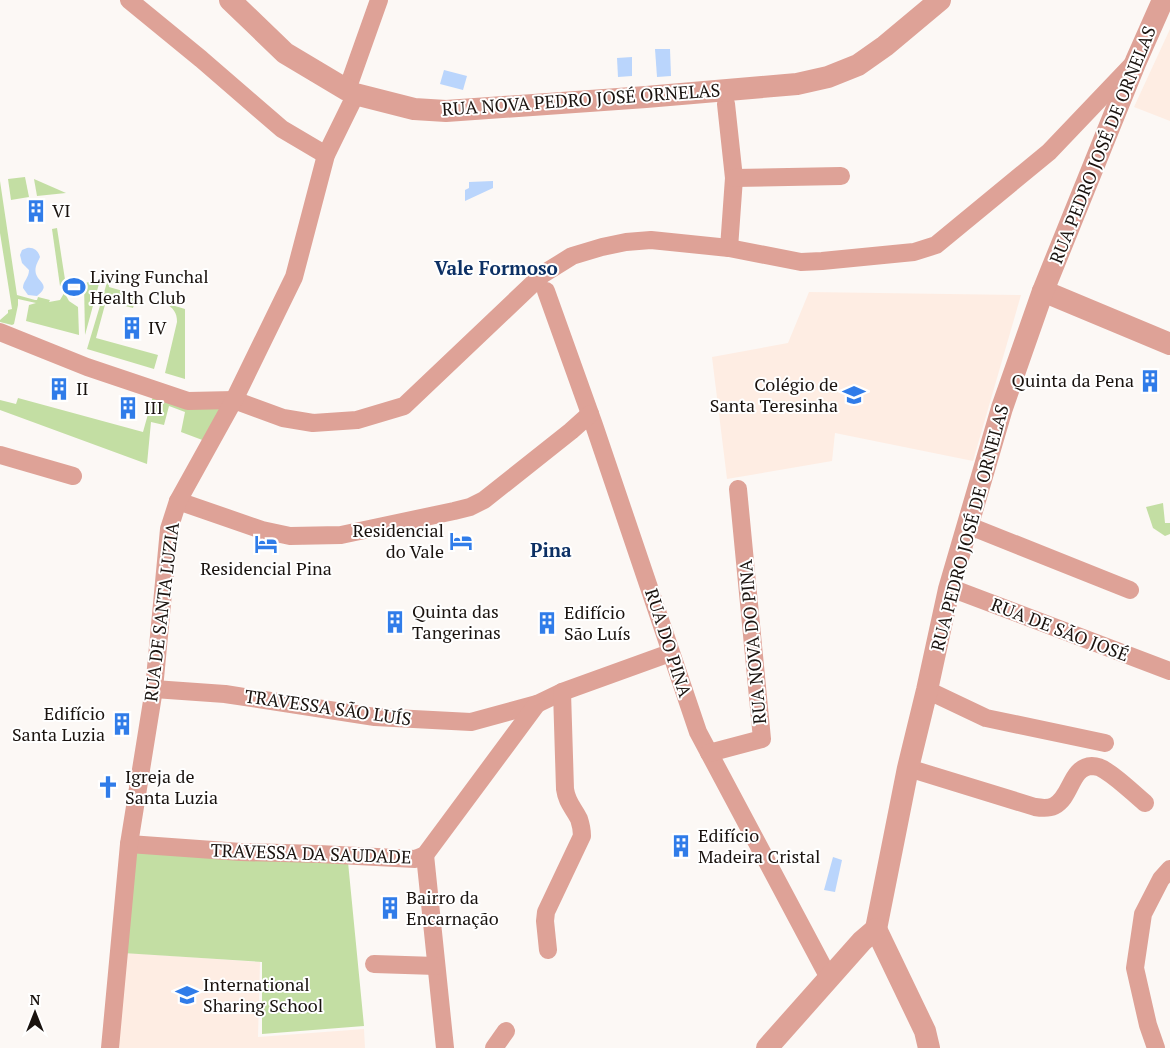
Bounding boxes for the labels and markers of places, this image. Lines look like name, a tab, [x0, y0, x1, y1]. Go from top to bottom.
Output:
building icon: VI	[23, 198, 49, 224]
place label: VI	[52, 198, 71, 222]
place label: Living Funchal Health Club	[90, 264, 209, 309]
sports icon: Living Funchal Health Club	[61, 274, 87, 300]
building icon: IV	[119, 315, 145, 341]
place label: IV	[148, 315, 167, 339]
place label: Quinta da Pena	[1012, 368, 1134, 392]
building icon: Quinta da Pena	[1137, 368, 1163, 394]
place label: Colégio de Santa Teresinha	[710, 372, 838, 417]
building icon: II	[46, 376, 72, 402]
place label: II	[76, 376, 89, 400]
school or university icon: Colégio de Santa Teresinha	[841, 382, 867, 408]
building icon: III	[115, 395, 141, 421]
place label: III	[144, 395, 163, 419]
place label: Residencial do Vale	[353, 518, 444, 563]
hotel icon: Residencial do Vale	[448, 528, 474, 554]
hotel icon: Residencial Pina	[253, 531, 279, 557]
place label: Residencial Pina	[200, 556, 332, 580]
place label: Quinta das Tangerinas	[412, 599, 501, 644]
place label: Edifício São Luís	[564, 600, 631, 645]
building icon: Quinta das Tangerinas	[382, 609, 408, 635]
building icon: Edifício São Luís	[534, 610, 560, 636]
place label: Edifício Santa Luzia	[12, 701, 105, 746]
building icon: Edifício Santa Luzia	[109, 711, 135, 737]
place label: Igreja de Santa Luzia	[125, 764, 218, 809]
church icon: Igreja de Santa Luzia	[95, 774, 121, 800]
place label: Edifício Madeira Cristal	[698, 823, 820, 868]
building icon: Edifício Madeira Cristal	[668, 833, 694, 859]
place label: Bairro da Encarnação	[406, 885, 499, 930]
building icon: Bairro da Encarnação	[377, 895, 403, 921]
place label: International Sharing School	[203, 972, 323, 1017]
school or university icon: International Sharing School	[174, 982, 200, 1008]

